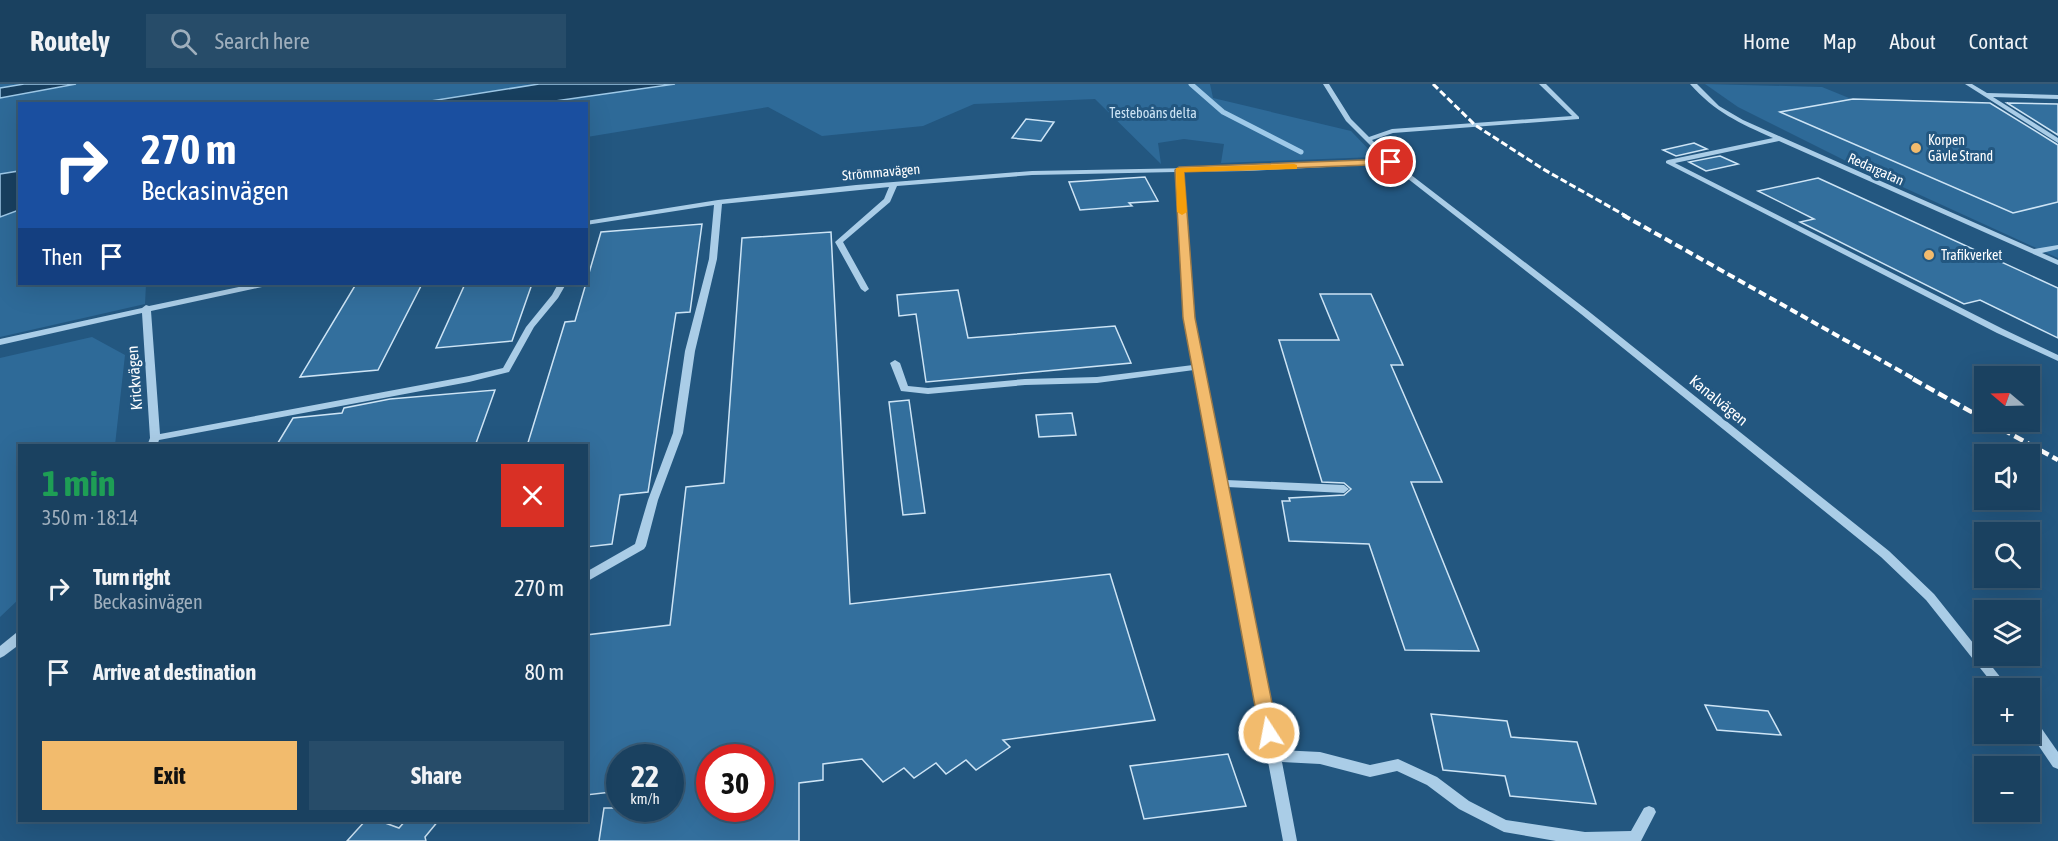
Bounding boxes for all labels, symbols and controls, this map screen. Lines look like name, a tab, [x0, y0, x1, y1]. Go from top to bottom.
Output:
search box	[146, 14, 566, 68]
text: Routely	[30, 25, 110, 57]
icon: search	[167, 25, 200, 58]
text: Search here	[215, 28, 310, 54]
text: Home	[1743, 29, 1790, 53]
text: Map	[1823, 29, 1857, 53]
text: About	[1890, 29, 1936, 53]
text: Contact	[1969, 29, 2028, 53]
park label: Testeboåns delta	[1109, 105, 1197, 121]
text: 270 m	[141, 125, 236, 173]
icon: right	[42, 126, 120, 204]
place label: Korpen Gävle Strand	[1928, 132, 1993, 164]
pin	[1365, 136, 1416, 187]
marker: Korpen Gävle Strand	[1909, 141, 1923, 155]
icon: arrive	[1374, 145, 1407, 178]
street label: Redargatan	[1845, 150, 1907, 188]
street label: Strömmavägen	[841, 161, 921, 183]
text: Beckasinvägen	[141, 175, 289, 206]
icon: arrive	[95, 240, 128, 273]
text: Then	[42, 244, 83, 270]
place label: Trafikverket	[1941, 247, 2002, 263]
marker: Trafikverket	[1922, 248, 1936, 262]
street label: Krickvägen	[123, 345, 146, 411]
north arrow	[1974, 366, 2040, 432]
map controls	[1974, 366, 2040, 822]
street label: Kanalvägen	[1686, 371, 1752, 430]
button: sound	[1974, 444, 2040, 510]
text: 1 min	[42, 462, 116, 504]
button: close	[501, 464, 564, 527]
text: 350 m · 18:14	[42, 506, 138, 529]
button: search	[1974, 522, 2040, 588]
text: Turn right	[93, 564, 170, 590]
icon: right	[42, 572, 75, 605]
text: 270 m	[514, 575, 564, 601]
text: Beckasinvägen	[93, 590, 203, 613]
button: layers	[1974, 600, 2040, 666]
icon: arrive	[42, 656, 75, 689]
text: Arrive at destination	[93, 659, 256, 685]
text: 80 m	[524, 659, 564, 685]
button: +	[1974, 678, 2040, 744]
position arrow	[1237, 701, 1301, 765]
button: Exit	[42, 741, 297, 810]
button: Share	[309, 741, 564, 810]
speed limit sign: 30	[696, 744, 774, 822]
button: −	[1974, 756, 2040, 822]
text: 22	[631, 759, 659, 793]
text: km/h	[630, 790, 660, 807]

